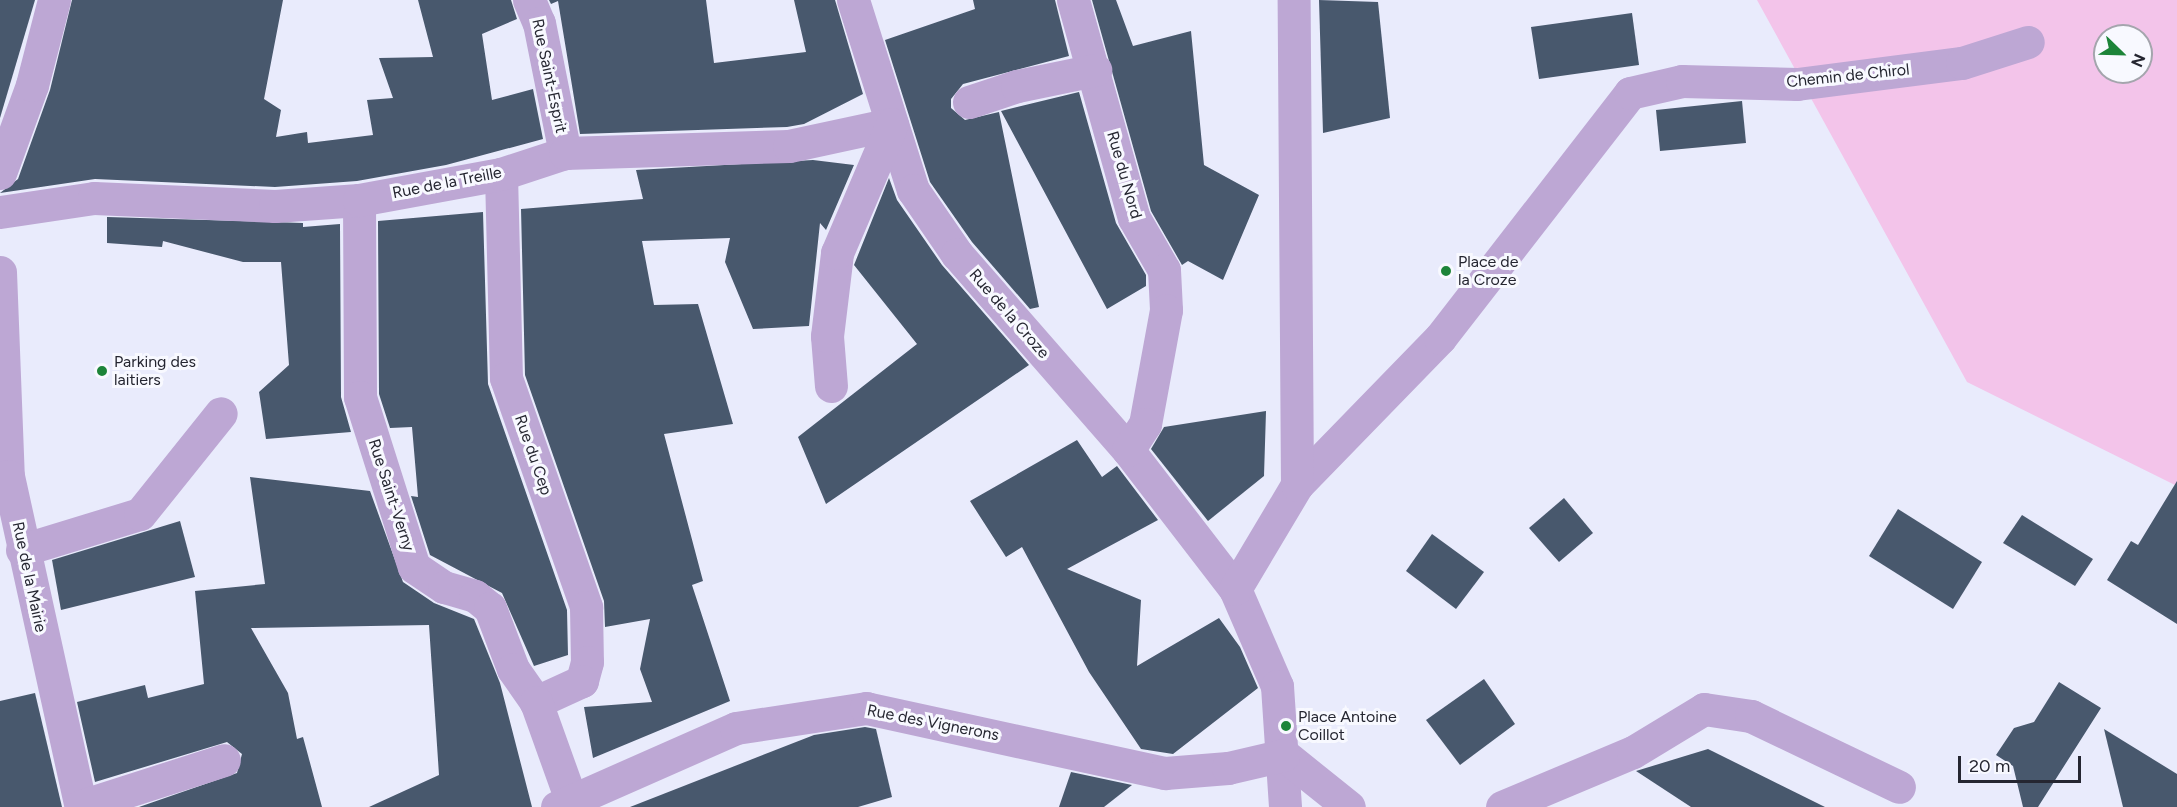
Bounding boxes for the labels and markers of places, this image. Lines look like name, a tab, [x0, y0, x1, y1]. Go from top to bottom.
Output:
place label: Place de la Croze	[1458, 252, 1518, 290]
marker: Place de la Croze	[1439, 264, 1453, 278]
place label: Parking des laitiers	[114, 352, 196, 390]
marker: Parking des laitiers	[95, 364, 109, 378]
place label: Place Antoine Coillot	[1298, 707, 1397, 745]
marker: Place Antoine Coillot	[1279, 719, 1293, 733]

